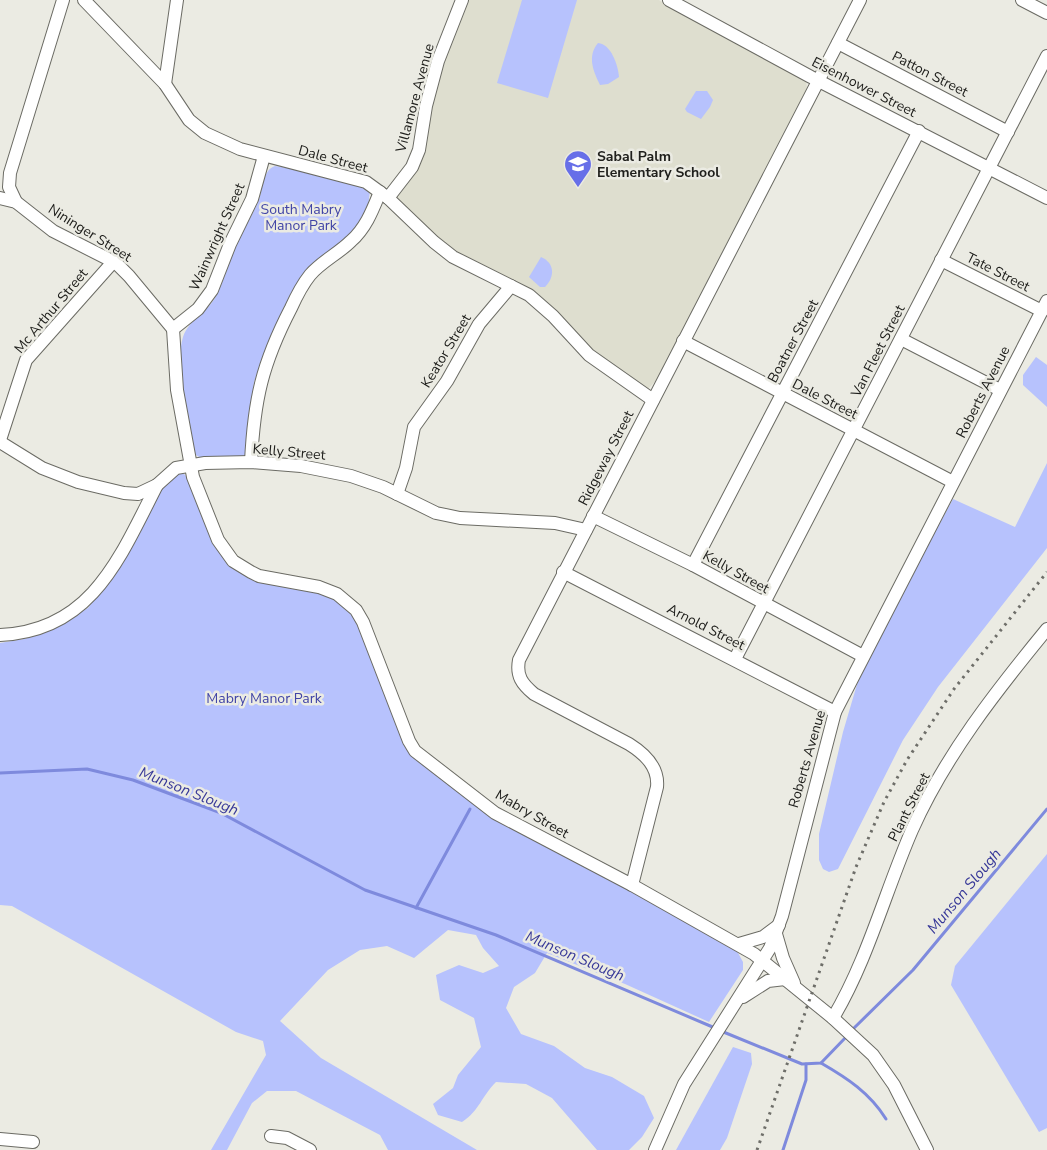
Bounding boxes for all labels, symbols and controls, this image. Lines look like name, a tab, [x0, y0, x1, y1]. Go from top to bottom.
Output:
street label: Villamore Avenue	[391, 41, 439, 156]
street label: Patton Street	[889, 47, 971, 101]
street label: Eisenhower Street	[808, 52, 920, 122]
street label: Dale Street	[296, 141, 370, 177]
place label: Sabal Palm Elementary School	[597, 147, 720, 182]
school or university icon: Sabal Palm Elementary School	[563, 149, 593, 188]
street label: Wainwright Street	[185, 180, 249, 294]
street label: Nininger Street	[45, 200, 135, 266]
park label: South Mabry Manor Park	[261, 200, 342, 235]
street label: Tate Street	[963, 248, 1033, 296]
street label: Mc Arthur Street	[10, 265, 92, 357]
street label: Boatner Street	[763, 296, 823, 386]
street label: Van Fleet Street	[846, 302, 909, 401]
street label: Keator Street	[417, 311, 476, 391]
street label: Roberts Avenue	[952, 343, 1014, 441]
street label: Dale Street	[789, 374, 861, 424]
street label: Ridgeway Street	[574, 407, 638, 509]
street label: Kelly Street	[252, 439, 326, 465]
street label: Kelly Street	[699, 546, 773, 598]
street label: Arnold Street	[664, 599, 748, 655]
park label: Mabry Manor Park	[206, 689, 323, 708]
street label: Roberts Avenue	[784, 708, 830, 810]
water label: Munson Slough	[136, 762, 242, 820]
street label: Plant Street	[883, 769, 935, 845]
street label: Mabry Street	[492, 785, 572, 843]
water label: Munson Slough	[922, 844, 1006, 938]
water label: Munson Slough	[523, 926, 627, 986]

